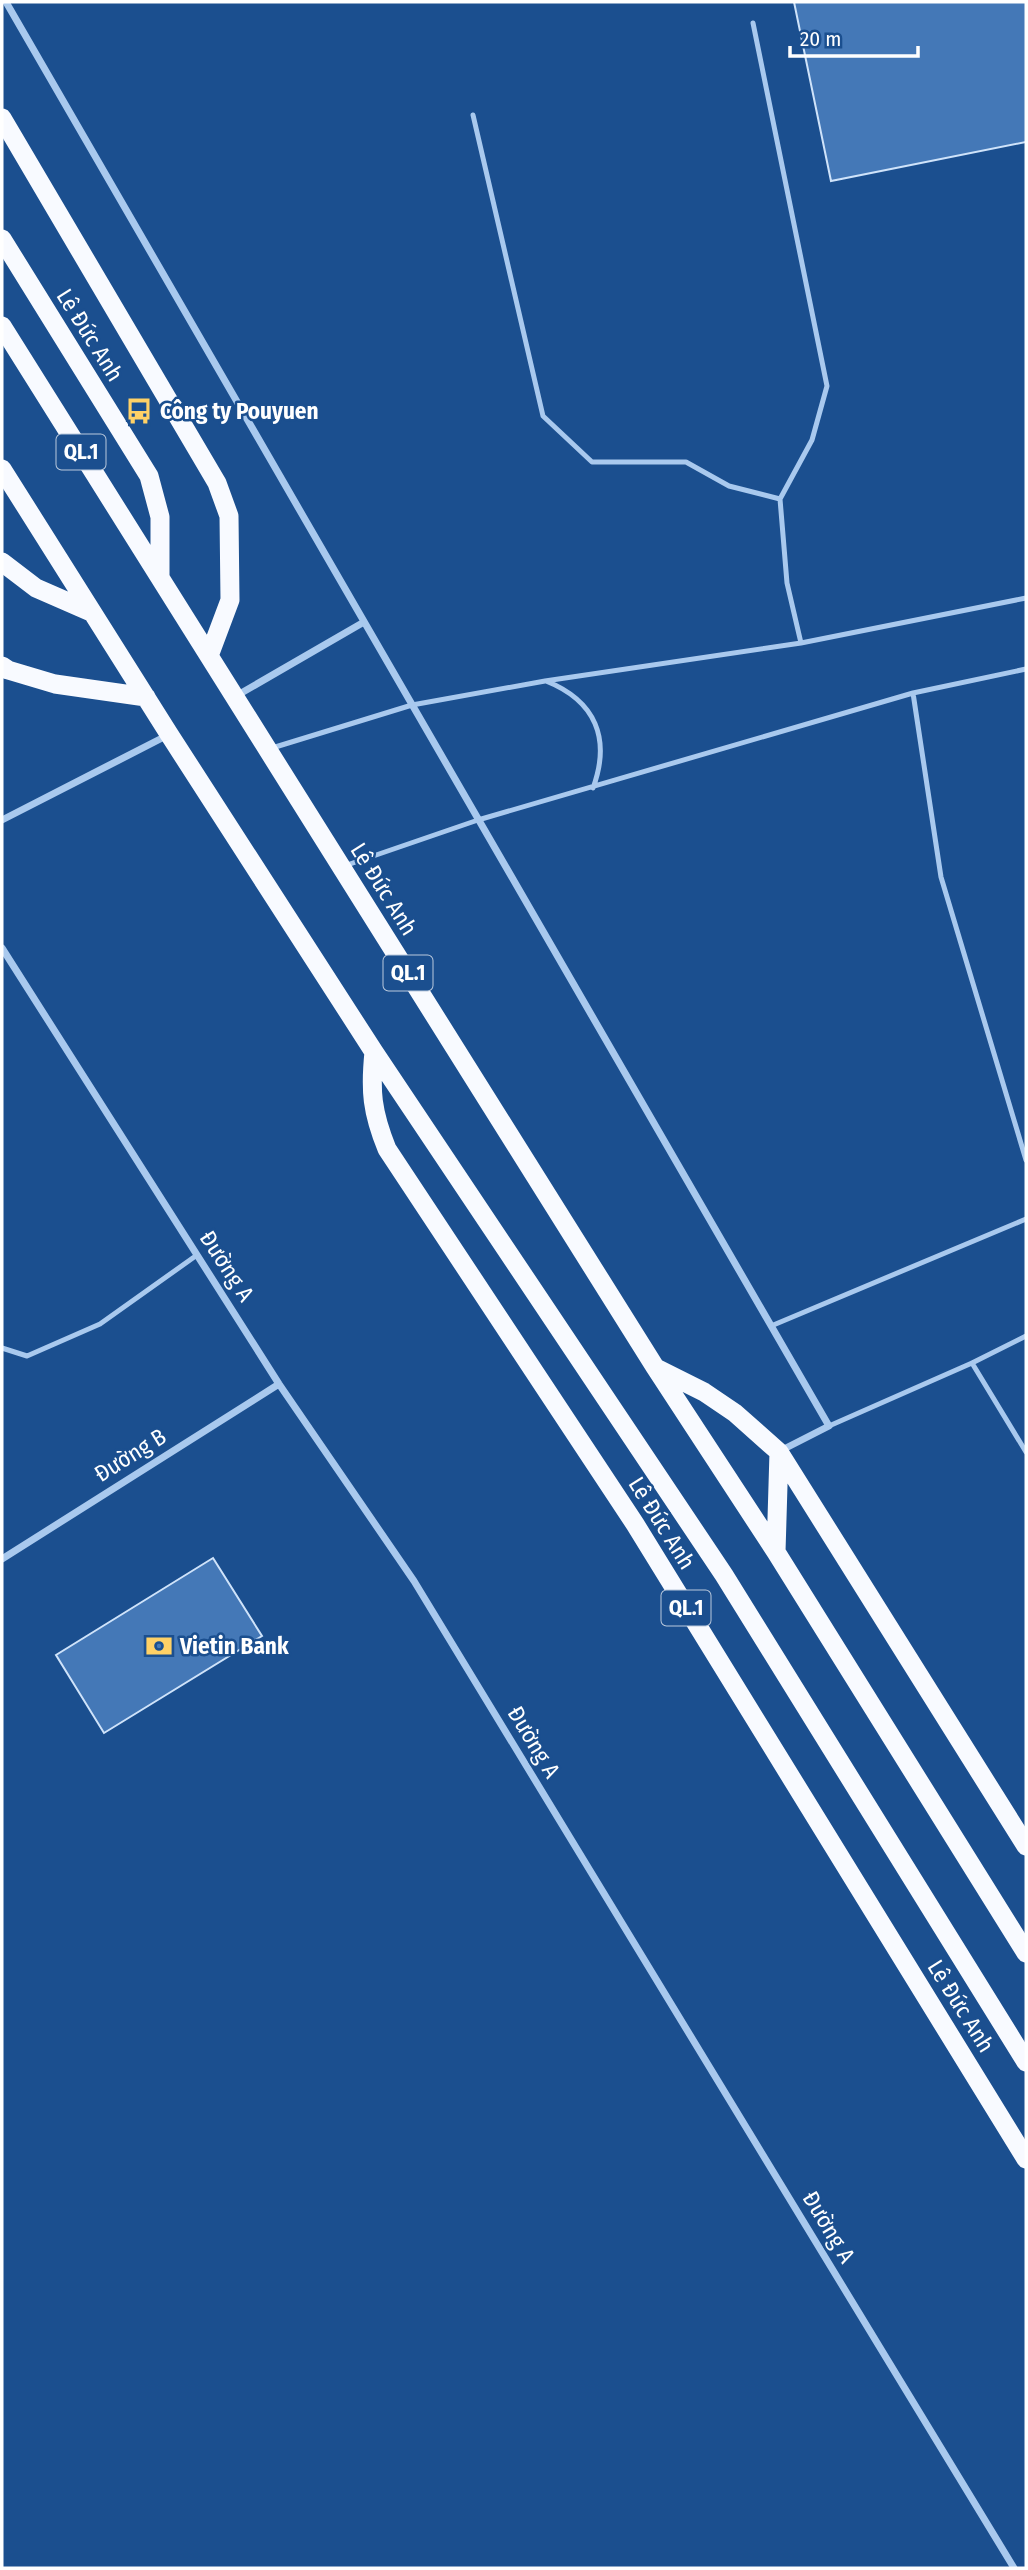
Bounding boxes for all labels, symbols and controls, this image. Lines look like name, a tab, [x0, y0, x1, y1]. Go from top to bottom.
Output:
scale bar	[790, 14, 918, 58]
text: 20 m	[800, 26, 841, 52]
street label: Lê Đức Anh	[51, 284, 129, 386]
bus stop icon: Công ty Pouyuen	[124, 396, 154, 426]
place label: Công ty Pouyuen	[160, 397, 319, 425]
road number: QL.1	[56, 434, 106, 470]
street label: Lê Đức Anh	[345, 838, 423, 940]
road number: QL.1	[384, 956, 432, 990]
street label: Đường A	[194, 1225, 260, 1307]
street label: Đường B	[89, 1422, 171, 1488]
street label: Lê Đức Anh	[623, 1472, 701, 1574]
road number: QL.1	[662, 1590, 710, 1626]
bank icon: Vietin Bank	[144, 1631, 174, 1661]
place label: Vietin Bank	[179, 1632, 289, 1660]
street label: Đường A	[502, 1701, 566, 1783]
street label: Lê Đức Anh	[922, 1955, 1000, 2057]
street label: Đường A	[797, 2186, 861, 2268]

